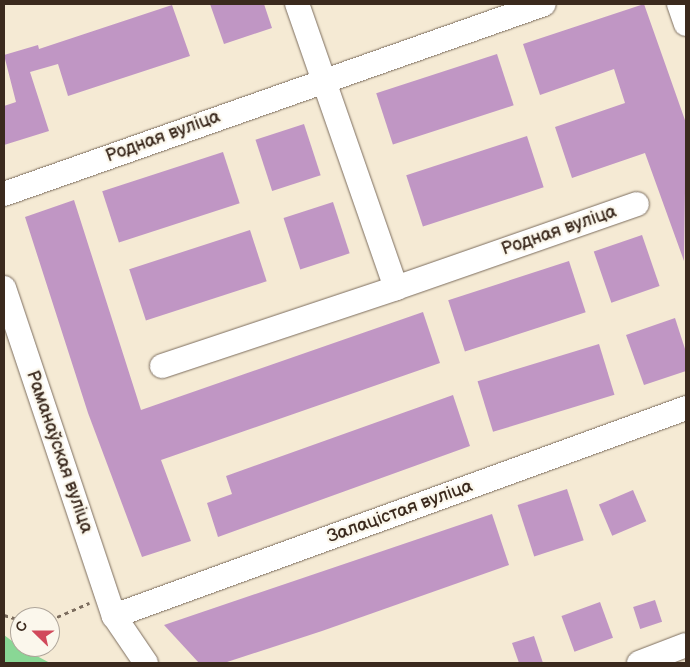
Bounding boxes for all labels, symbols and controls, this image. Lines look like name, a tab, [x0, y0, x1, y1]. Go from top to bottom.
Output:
street label: Родная вуліца	[103, 106, 223, 168]
street label: Родная вуліца	[499, 201, 619, 261]
street label: Раманаўская вуліца	[21, 368, 97, 536]
street label: Залацістая вуліца	[324, 476, 476, 548]
north arrow	[10, 607, 60, 657]
text: С	[12, 619, 31, 634]

